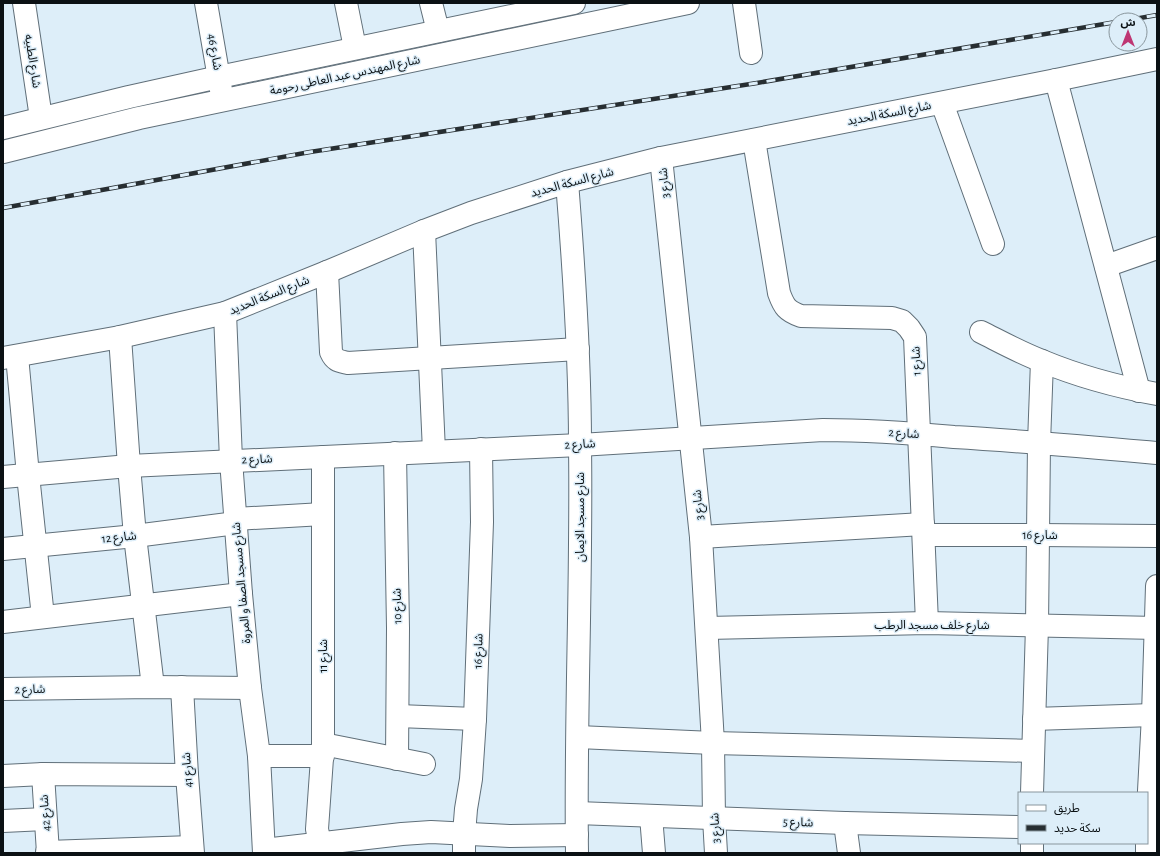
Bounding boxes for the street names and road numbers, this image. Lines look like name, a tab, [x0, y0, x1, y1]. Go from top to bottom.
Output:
street label: شارع الطبيه	[20, 33, 43, 89]
street label: شارع 46	[203, 33, 224, 72]
street label: شارع المهندس عبد العاطى رحومة	[269, 53, 422, 100]
street label: شارع السكة الحديد	[846, 99, 933, 130]
street label: شارع السكة الحديد	[529, 165, 616, 202]
street label: شارع 3	[656, 167, 675, 199]
street label: شارع السكة الحديد	[227, 273, 312, 319]
street label: شارع 1	[909, 346, 926, 376]
street label: شارع 2	[888, 426, 920, 443]
street label: شارع 2	[564, 437, 596, 454]
street label: شارع 2	[241, 452, 273, 469]
street label: شارع مسجد الايمان	[574, 472, 589, 562]
street label: شارع 3	[690, 489, 709, 521]
street label: شارع مسجد الصفا و المروة	[230, 522, 255, 644]
street label: شارع 12	[101, 529, 137, 548]
street label: شارع 16	[1022, 529, 1058, 544]
street label: شارع 10	[391, 588, 406, 624]
street label: شارع خلف مسجد الرطب	[874, 619, 990, 634]
street label: شارع 16	[471, 633, 488, 669]
street label: شارع 11	[317, 639, 332, 673]
street label: شارع 2	[14, 683, 46, 698]
street label: شارع 41	[180, 752, 197, 788]
street label: شارع 42	[38, 794, 55, 832]
street label: شارع 3	[708, 812, 725, 843]
street label: شارع 5	[782, 815, 813, 832]

